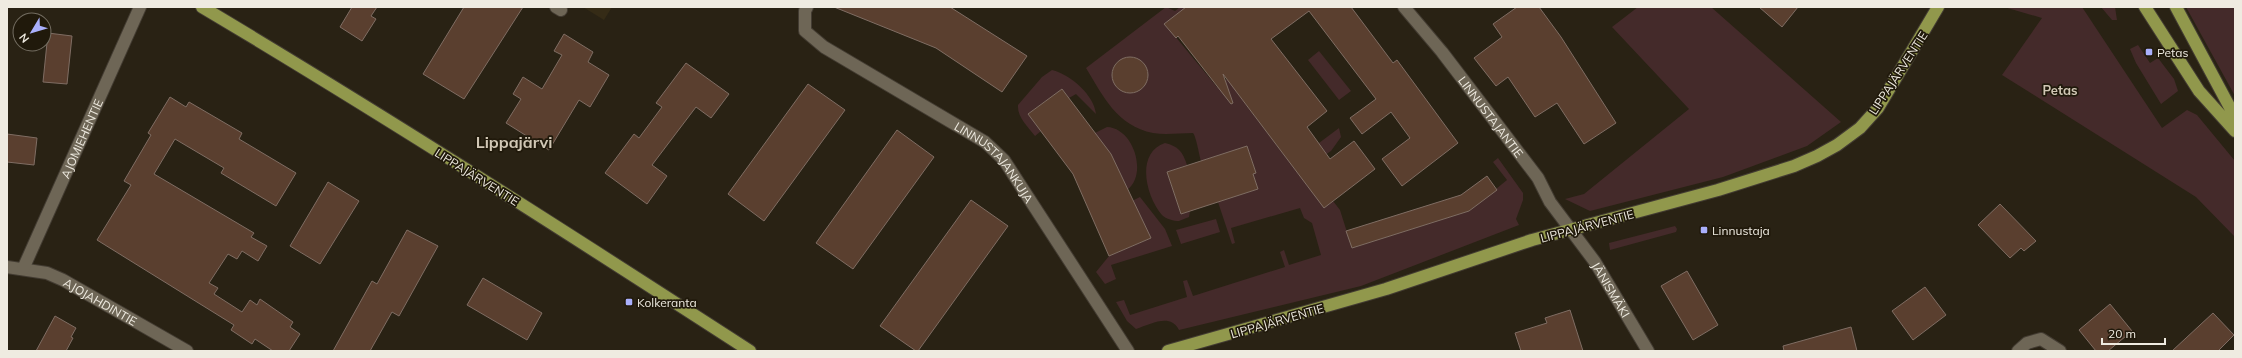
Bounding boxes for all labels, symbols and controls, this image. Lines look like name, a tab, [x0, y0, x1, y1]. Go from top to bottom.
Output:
north arrow	[12, 12, 52, 52]
street label: LIPPAJÄRVENTIE	[1866, 29, 1930, 117]
text: N	[16, 31, 32, 46]
place label: Petas	[2157, 45, 2188, 60]
marker: Petas	[2144, 47, 2154, 57]
street label: LINNUSTAJANTIE	[1455, 73, 1527, 160]
district label: Petas	[2043, 82, 2077, 98]
street label: AJOMIEHENTIE	[57, 96, 106, 180]
street label: LINNUSTAJANKUJA	[952, 118, 1037, 206]
district label: Lippajärvi	[476, 132, 552, 152]
street label: LIPPAJÄRVENTIE	[432, 145, 522, 209]
street label: LIPPAJÄRVENTIE	[1539, 206, 1635, 246]
place label: Linnustaja	[1712, 223, 1770, 238]
marker: Linnustaja	[1699, 225, 1709, 235]
street label: JÄNISMÄKI	[1589, 259, 1634, 320]
street label: AJOJAHDINTIE	[61, 274, 140, 328]
place label: Kolkeranta	[637, 295, 697, 310]
marker: Kolkeranta	[624, 297, 634, 307]
street label: LIPPAJÄRVENTIE	[1229, 301, 1325, 341]
scale bar	[2102, 320, 2165, 346]
text: 20 m	[2108, 326, 2136, 341]

